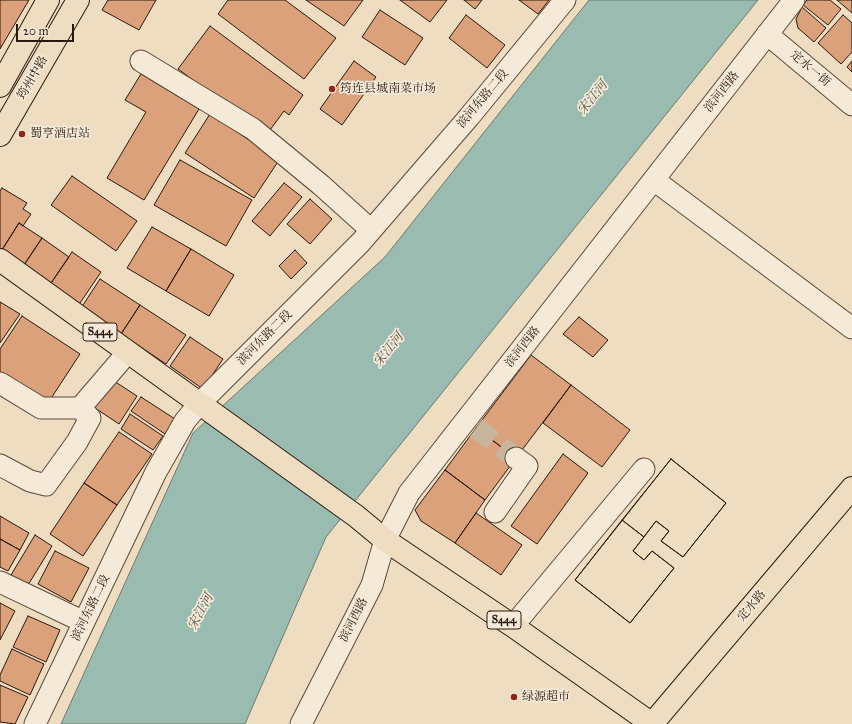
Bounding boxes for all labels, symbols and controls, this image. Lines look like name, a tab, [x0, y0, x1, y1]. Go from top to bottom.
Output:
scale bar	[18, 16, 76, 42]
text: 20 m	[23, 24, 49, 38]
street label: 定水一街	[787, 48, 833, 90]
street label: 筠州中路	[15, 54, 51, 102]
street label: 滨河东路二段	[454, 67, 512, 131]
street label: 滨河西路	[702, 69, 742, 115]
water label: 宋江河	[575, 78, 611, 118]
place label: 筠连县城南菜市场	[340, 82, 436, 96]
marker: 筠连县城南菜市场	[327, 84, 337, 94]
place label: 蜀亨酒店站	[30, 127, 90, 141]
marker: 蜀亨酒店站	[17, 129, 27, 139]
street label: 滨河东路二段	[234, 307, 296, 369]
road number: S444	[83, 323, 117, 341]
street label: 滨河西路	[503, 324, 543, 370]
water label: 宋江河	[371, 330, 407, 370]
street label: 滨河东路二段	[69, 572, 113, 644]
street label: 定水路	[735, 588, 769, 624]
water label: 宋江河	[185, 591, 217, 633]
street label: 滨河西路	[337, 595, 371, 645]
road number: S444	[487, 611, 521, 629]
place label: 绿源超市	[522, 690, 570, 704]
marker: 绿源超市	[509, 692, 519, 702]

